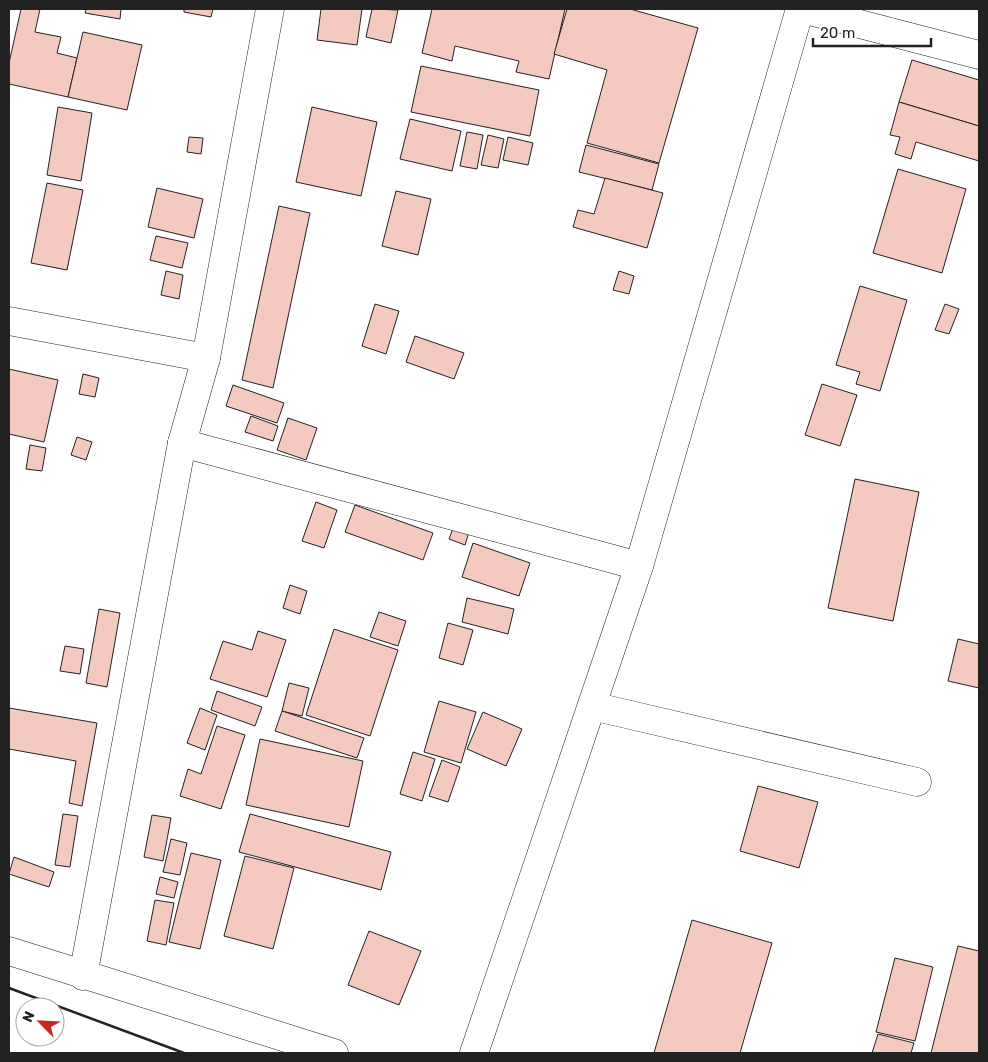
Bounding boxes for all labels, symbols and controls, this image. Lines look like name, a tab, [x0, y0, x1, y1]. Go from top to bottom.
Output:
scale bar	[813, 15, 930, 47]
text: 20 m	[820, 24, 855, 42]
north arrow	[15, 997, 65, 1047]
text: N	[19, 1009, 38, 1025]

